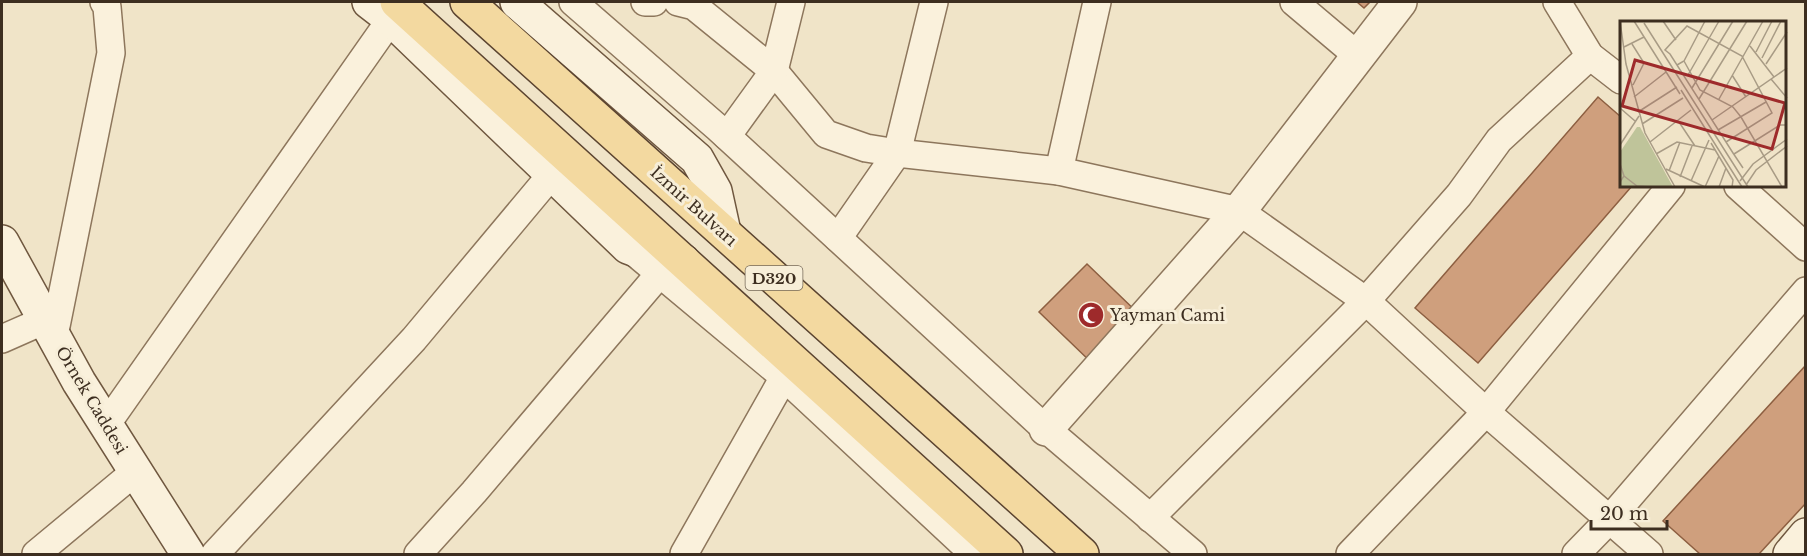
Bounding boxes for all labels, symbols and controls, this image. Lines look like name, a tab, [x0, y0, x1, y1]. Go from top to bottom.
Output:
inset map	[1620, 21, 1786, 188]
street label: İzmir Bulvarı	[647, 162, 742, 250]
road number: D320	[746, 266, 802, 290]
mosque icon: Yayman Cami	[1076, 300, 1106, 330]
place label: Yayman Cami	[1109, 305, 1225, 325]
street label: Örnek Caddesi	[52, 342, 132, 458]
scale bar	[1591, 493, 1668, 531]
text: 20 m	[1600, 503, 1648, 525]

